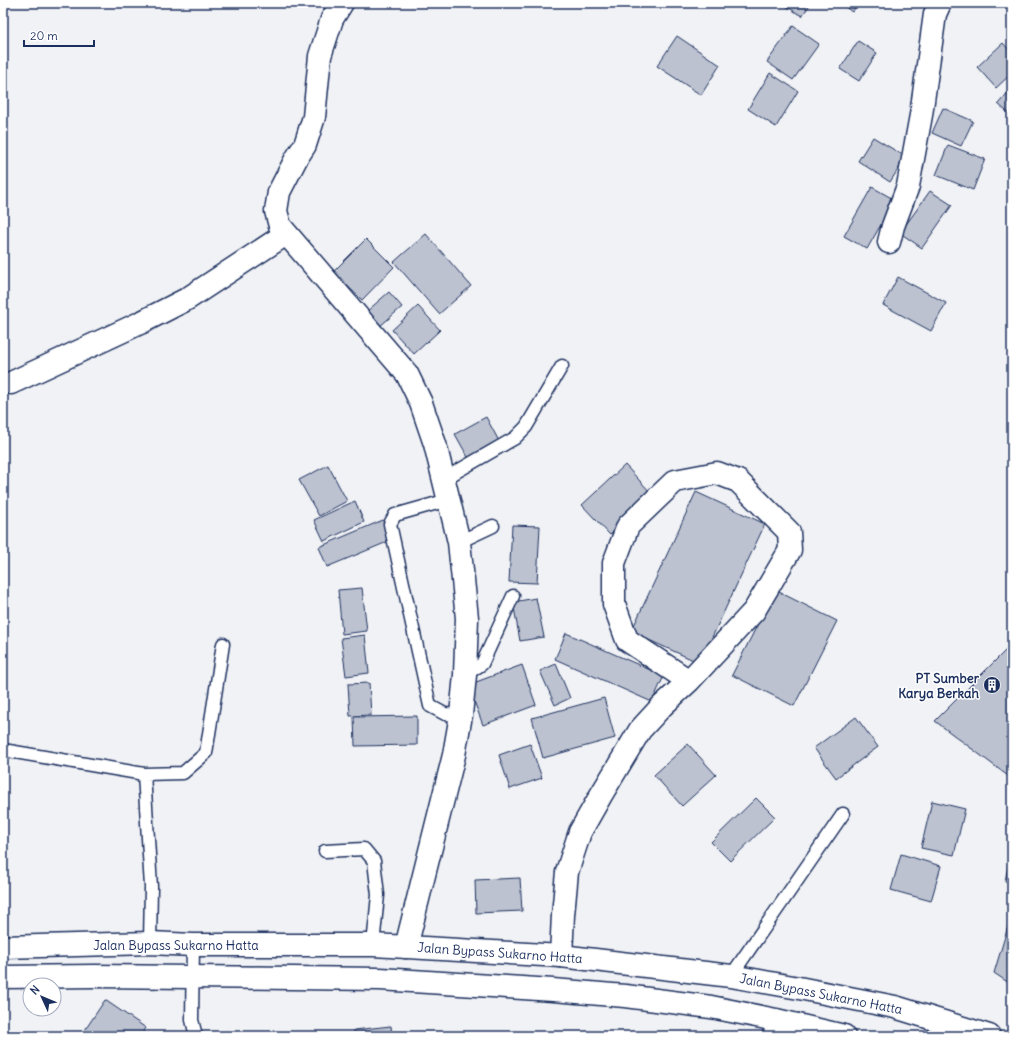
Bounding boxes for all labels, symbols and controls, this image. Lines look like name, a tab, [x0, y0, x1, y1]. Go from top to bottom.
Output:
scale bar	[24, 22, 94, 48]
text: 20 m	[30, 28, 58, 43]
place label: PT Sumber Karya Berkah	[898, 670, 980, 702]
building icon: PT Sumber Karya Berkah	[982, 675, 1002, 695]
street label: Jalan Bypass Sukarno Hatta	[93, 937, 259, 954]
street label: Jalan Bypass Sukarno Hatta	[417, 939, 583, 967]
street label: Jalan Bypass Sukarno Hatta	[738, 970, 904, 1018]
north arrow	[22, 977, 62, 1017]
text: N	[27, 982, 42, 998]

